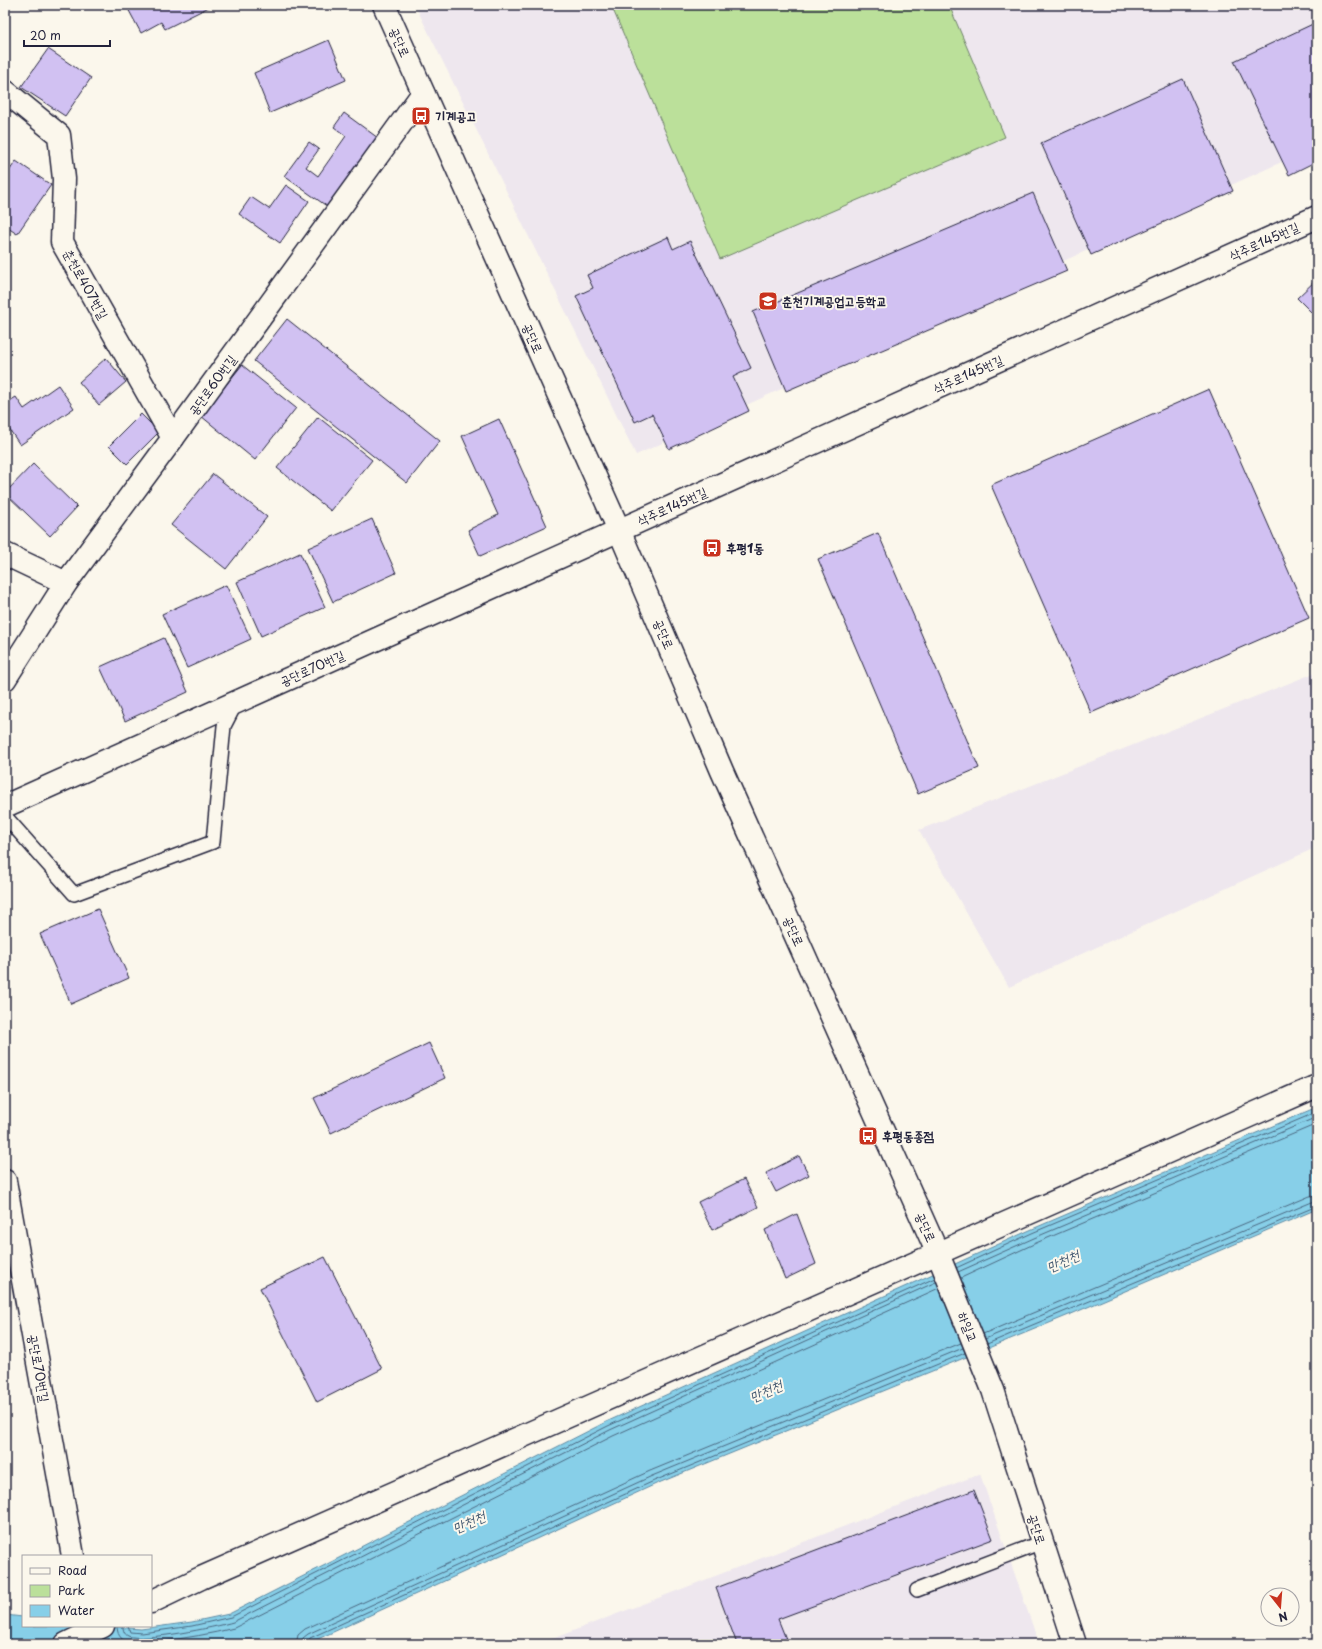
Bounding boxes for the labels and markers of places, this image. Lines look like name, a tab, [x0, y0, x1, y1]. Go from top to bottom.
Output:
bus stop icon: 기계공고	[410, 105, 432, 127]
place label: 기계공고	[435, 106, 477, 125]
school or university icon: 춘천기계공업고등학교	[757, 290, 779, 312]
place label: 춘천기계공업고등학교	[782, 291, 887, 310]
bus stop icon: 후평1동	[701, 537, 723, 559]
place label: 후평1동	[726, 538, 764, 557]
bus stop icon: 후평동종점	[857, 1125, 879, 1147]
place label: 후평동종점	[882, 1126, 935, 1145]

